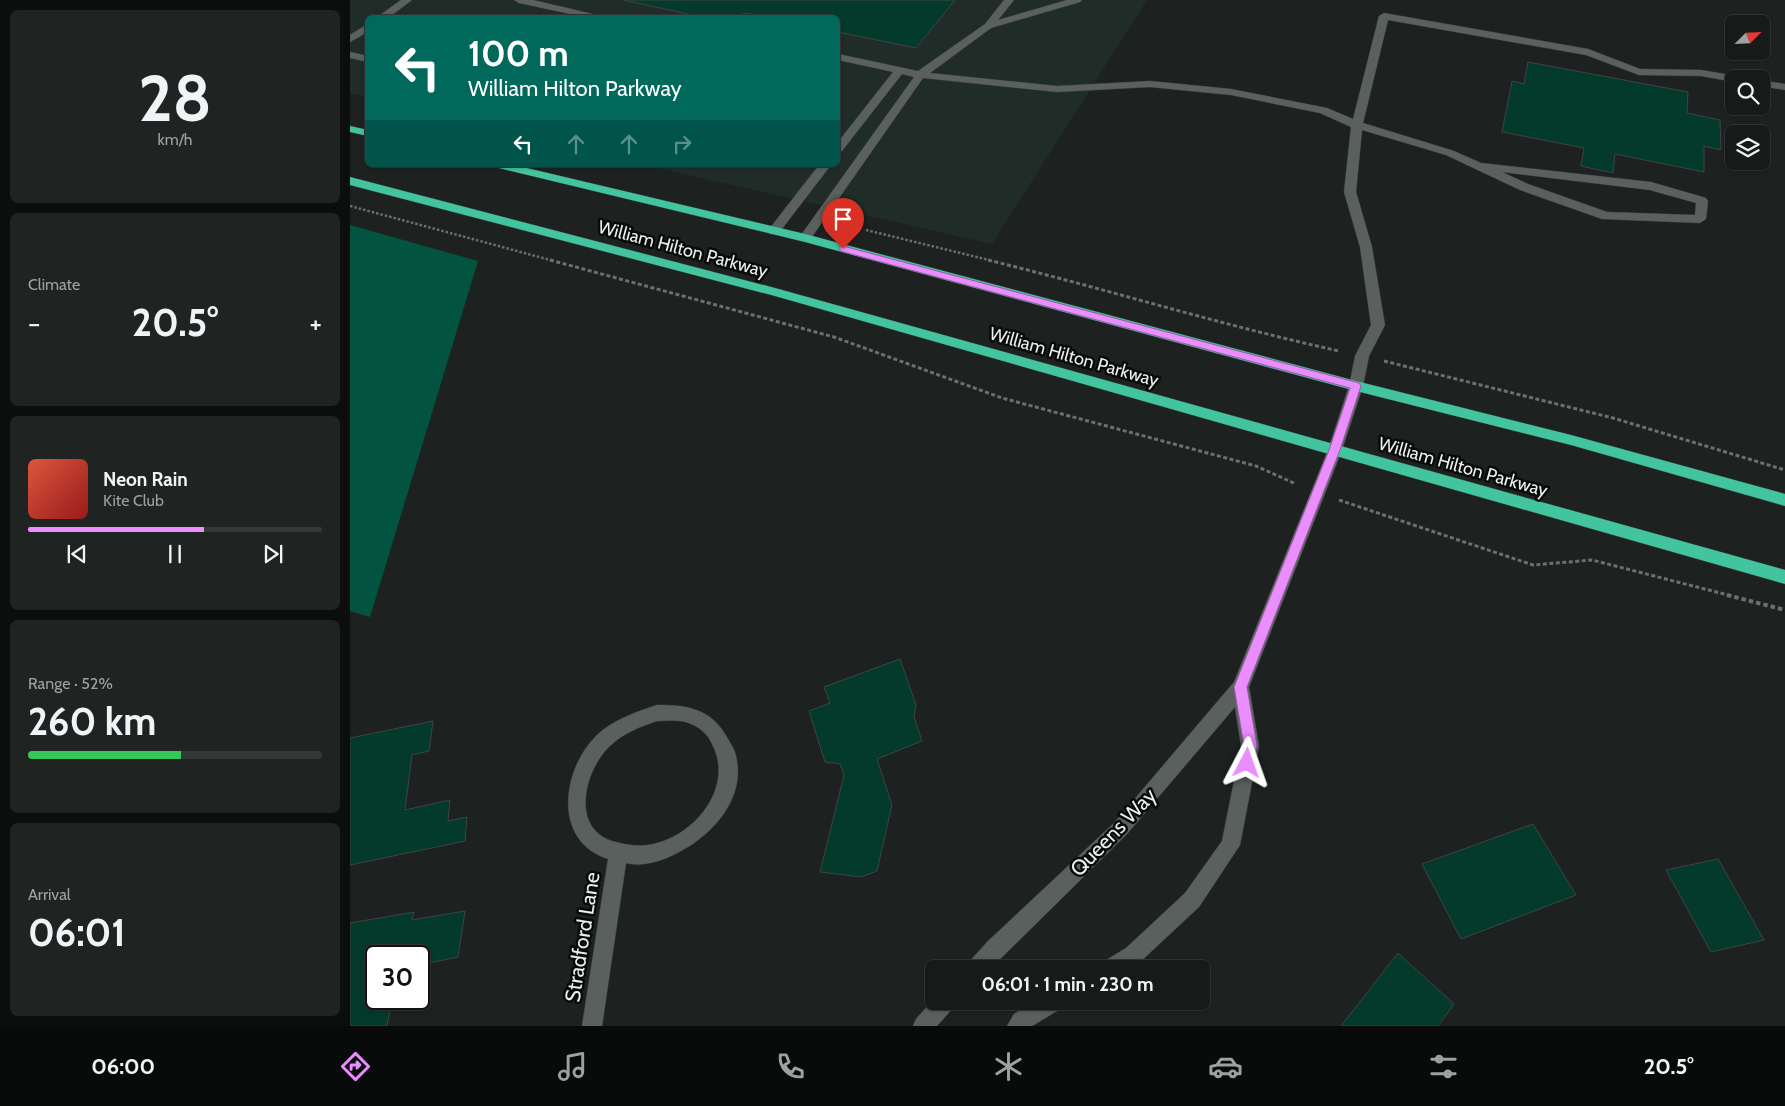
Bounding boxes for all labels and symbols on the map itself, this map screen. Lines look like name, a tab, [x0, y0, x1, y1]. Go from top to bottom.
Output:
north arrow	[1725, 15, 1770, 60]
pin	[822, 198, 864, 249]
street label: William Hilton Parkway	[596, 216, 770, 282]
street label: William Hilton Parkway	[987, 322, 1161, 392]
street label: William Hilton Parkway	[1376, 432, 1550, 502]
position arrow	[1220, 736, 1272, 788]
street label: Queens Way	[1065, 782, 1162, 881]
street label: Stradford Lane	[559, 870, 605, 1004]
speed limit sign: 30	[365, 945, 430, 1010]

